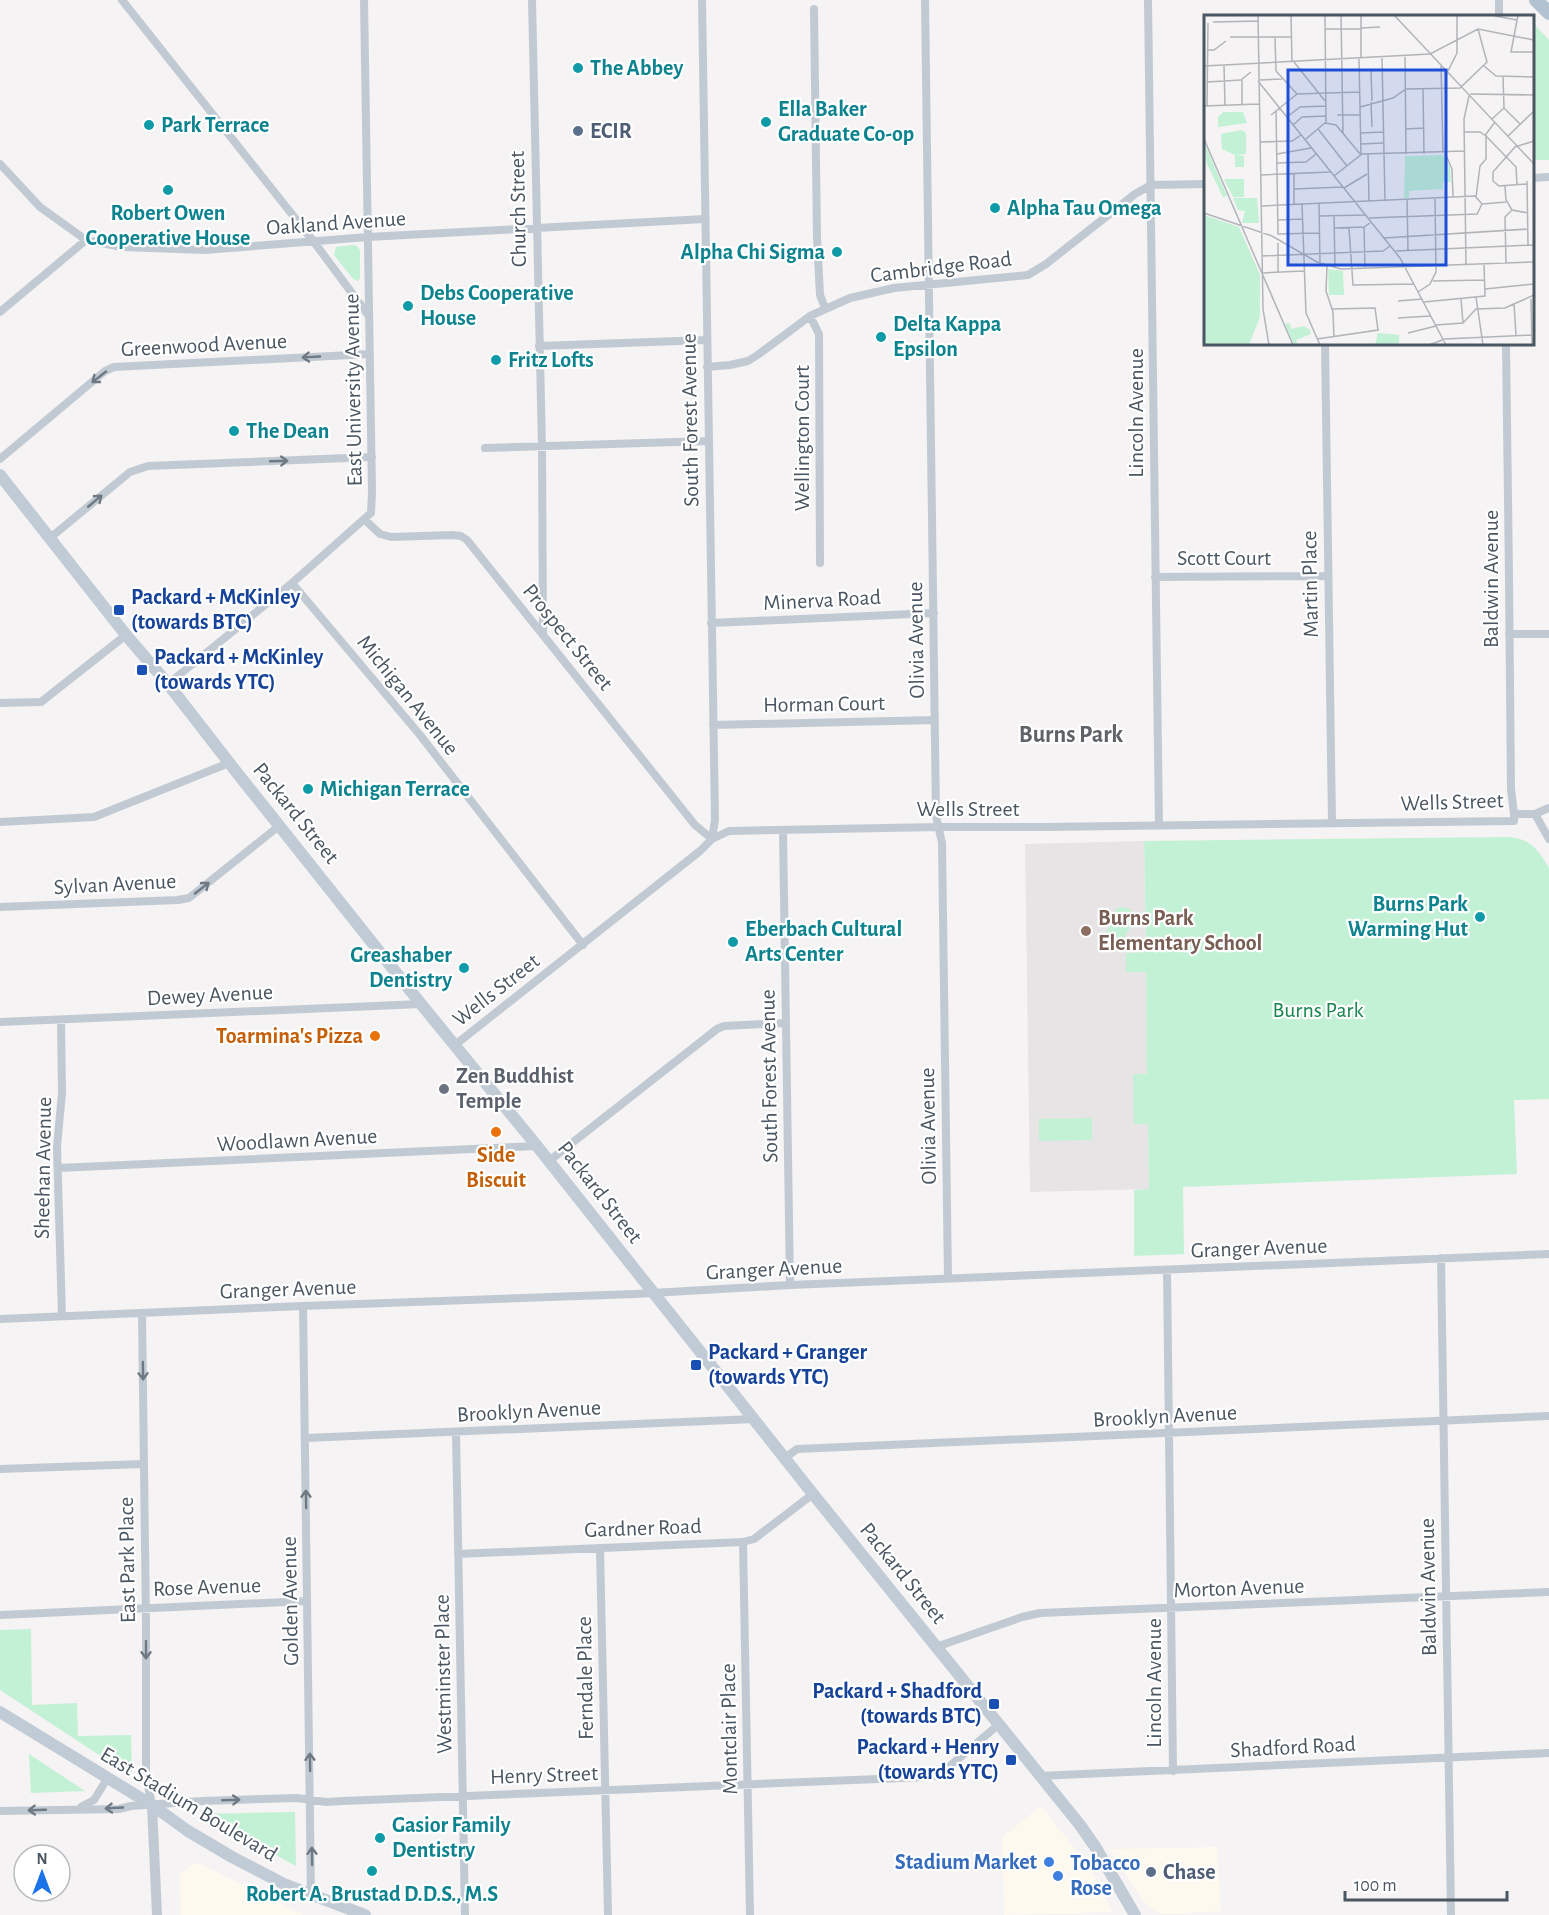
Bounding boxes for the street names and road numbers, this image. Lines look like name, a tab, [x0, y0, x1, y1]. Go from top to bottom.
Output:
street label: Church Street	[506, 151, 530, 267]
street label: Oakland Avenue	[265, 207, 407, 239]
street label: Cambridge Road	[869, 247, 1013, 287]
street label: East University Avenue	[340, 293, 366, 487]
street label: Greenwood Avenue	[120, 330, 288, 360]
street label: South Forest Avenue	[677, 333, 703, 507]
street label: Lincoln Avenue	[1125, 348, 1147, 478]
street label: Wellington Court	[791, 365, 813, 511]
street label: Baldwin Avenue	[1480, 510, 1502, 648]
street label: Martin Place	[1298, 530, 1322, 638]
street label: Scott Court	[1177, 547, 1271, 569]
street label: Prospect Street	[519, 580, 617, 694]
street label: Olivia Avenue	[904, 581, 928, 699]
street label: Minerva Road	[762, 586, 882, 614]
street label: Michigan Avenue	[353, 631, 463, 759]
street label: Horman Court	[763, 692, 885, 716]
street label: Packard Street	[249, 758, 343, 868]
street label: Wells Street	[1400, 789, 1504, 815]
street label: Wells Street	[916, 798, 1020, 820]
street label: Sylvan Avenue	[53, 870, 177, 898]
street label: Wells Street	[449, 950, 543, 1030]
street label: Dewey Avenue	[146, 981, 274, 1009]
street label: South Forest Avenue	[756, 989, 782, 1163]
street label: Olivia Avenue	[916, 1067, 940, 1185]
street label: Sheehan Avenue	[31, 1097, 55, 1239]
street label: Woodlawn Avenue	[216, 1125, 378, 1155]
street label: Packard Street	[553, 1137, 647, 1247]
street label: Granger Avenue	[1190, 1235, 1328, 1261]
street label: Granger Avenue	[705, 1254, 843, 1284]
street label: Granger Avenue	[219, 1276, 357, 1302]
street label: Brooklyn Avenue	[456, 1396, 602, 1426]
street label: Brooklyn Avenue	[1092, 1401, 1238, 1431]
street label: East Park Place	[115, 1497, 139, 1623]
street label: Gardner Road	[584, 1515, 702, 1541]
street label: Packard Street	[856, 1518, 950, 1628]
street label: Baldwin Avenue	[1416, 1518, 1440, 1656]
street label: Golden Avenue	[278, 1536, 302, 1666]
street label: Rose Avenue	[153, 1574, 261, 1600]
street label: Morton Avenue	[1173, 1575, 1305, 1601]
street label: Westminster Place	[431, 1594, 455, 1754]
street label: Ferndale Place	[573, 1616, 597, 1740]
street label: Lincoln Avenue	[1143, 1618, 1165, 1748]
street label: Montclair Place	[717, 1663, 741, 1795]
street label: Shadford Road	[1230, 1733, 1356, 1761]
street label: East Stadium Boulevard	[97, 1743, 281, 1865]
street label: Henry Street	[490, 1762, 598, 1788]

